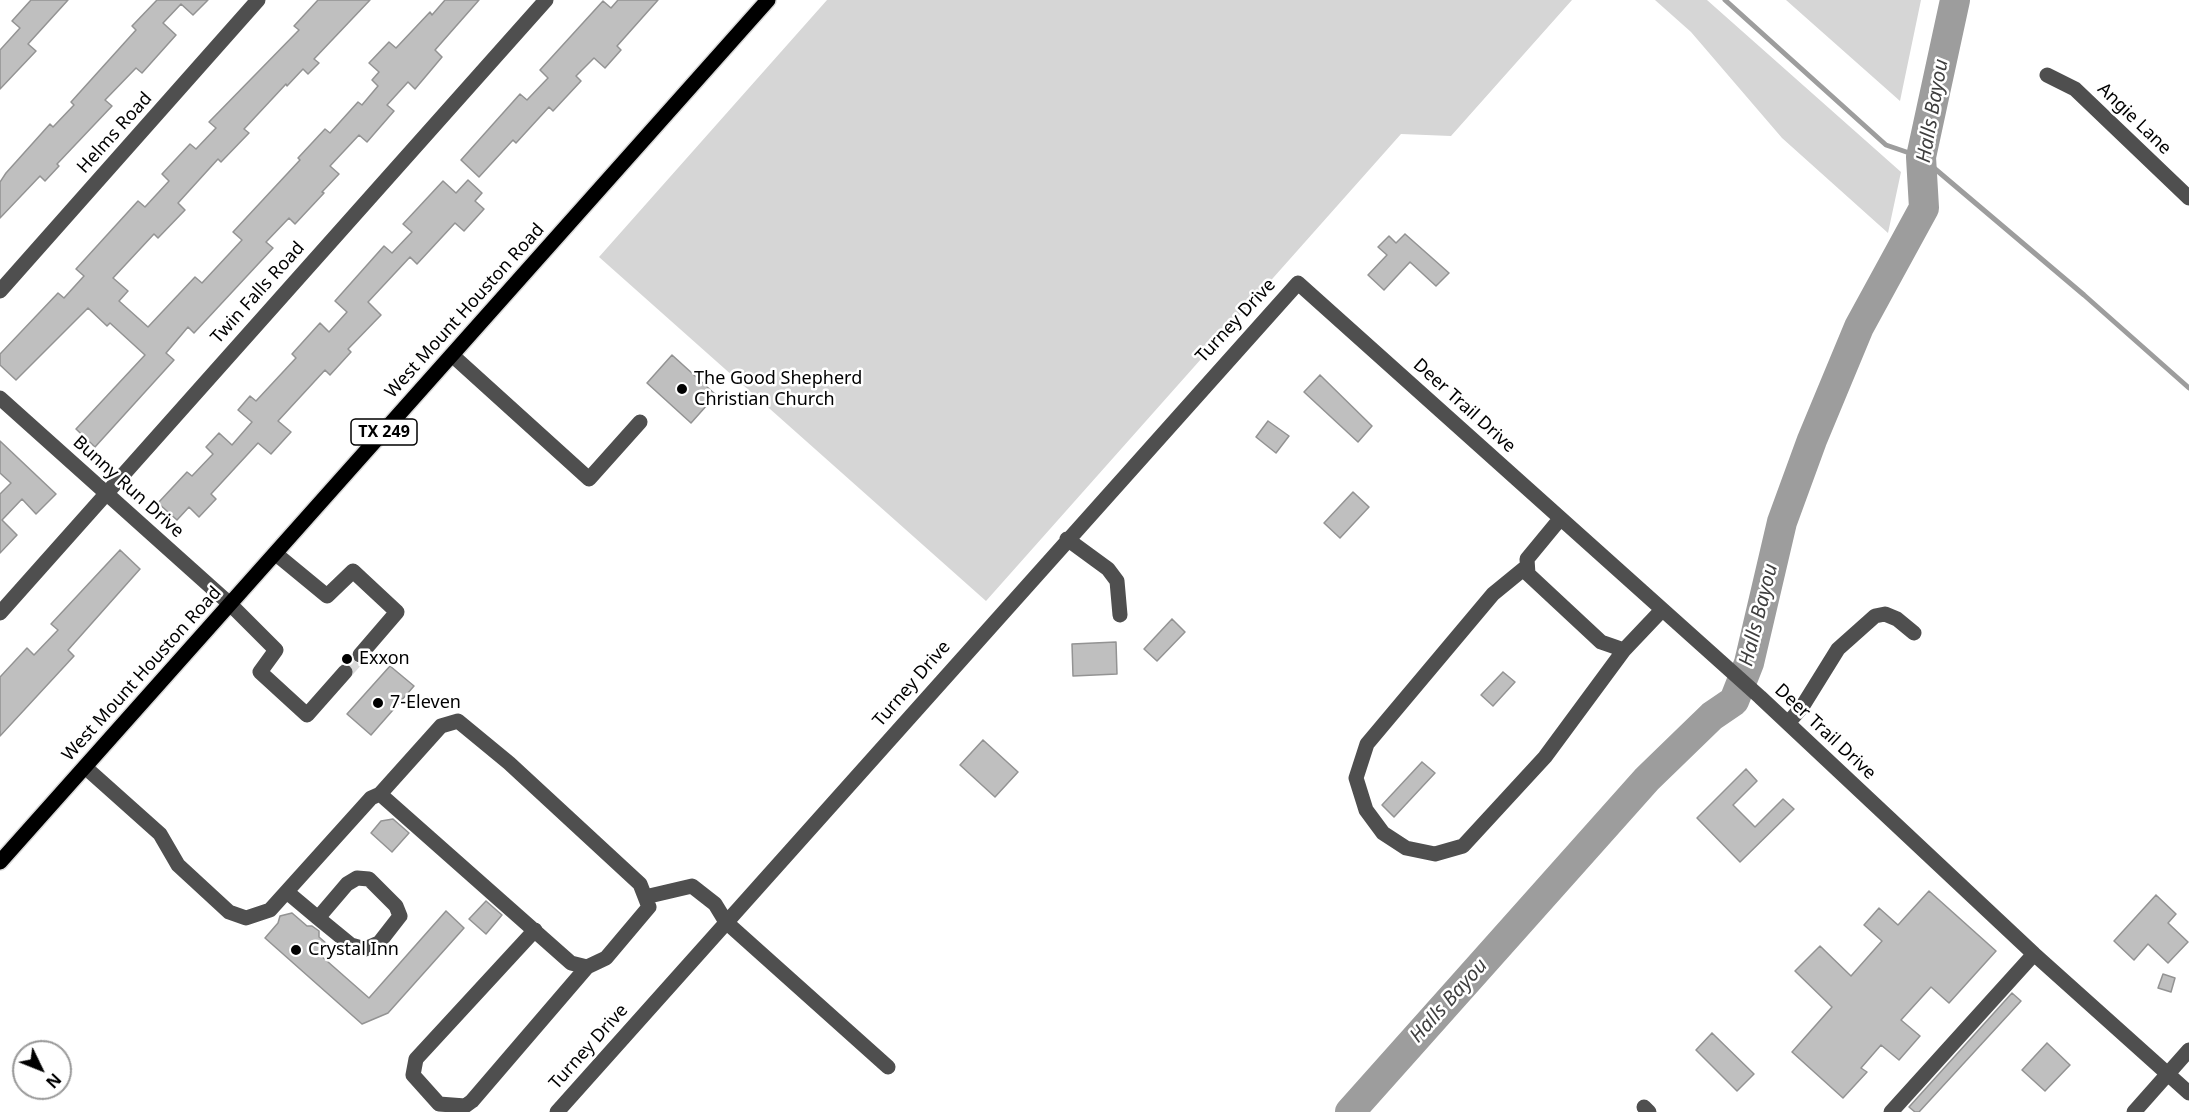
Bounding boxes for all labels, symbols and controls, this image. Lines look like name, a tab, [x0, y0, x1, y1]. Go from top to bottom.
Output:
water label: Halls Bayou	[1912, 57, 1954, 165]
street label: Angie Lane	[2093, 79, 2175, 159]
street label: Helms Road	[73, 88, 157, 178]
street label: West Mount Houston Road	[381, 219, 549, 403]
street label: Twin Falls Road	[207, 238, 309, 348]
street label: Turney Drive	[1192, 275, 1280, 367]
street label: Deer Trail Drive	[1408, 354, 1520, 458]
place label: The Good Shepherd Christian Church	[694, 368, 862, 410]
marker: The Good Shepherd Christian Church	[675, 382, 689, 396]
road number: TX 249	[351, 419, 417, 445]
street label: Bunny Run Drive	[68, 432, 188, 542]
water label: Halls Bayou	[1735, 561, 1783, 669]
street label: West Mount Houston Road	[58, 582, 226, 766]
street label: Turney Drive	[869, 637, 955, 731]
place label: Exxon	[359, 648, 410, 670]
marker: Exxon	[340, 652, 354, 666]
street label: Deer Trail Drive	[1770, 680, 1880, 784]
place label: 7-Eleven	[390, 692, 461, 714]
marker: 7-Eleven	[371, 696, 385, 710]
place label: Crystal Inn	[308, 939, 399, 961]
marker: Crystal Inn	[289, 943, 303, 957]
water label: Halls Bayou	[1405, 954, 1493, 1048]
street label: Turney Drive	[545, 1000, 633, 1094]
north arrow	[12, 1040, 72, 1100]
text: N	[41, 1069, 66, 1093]

